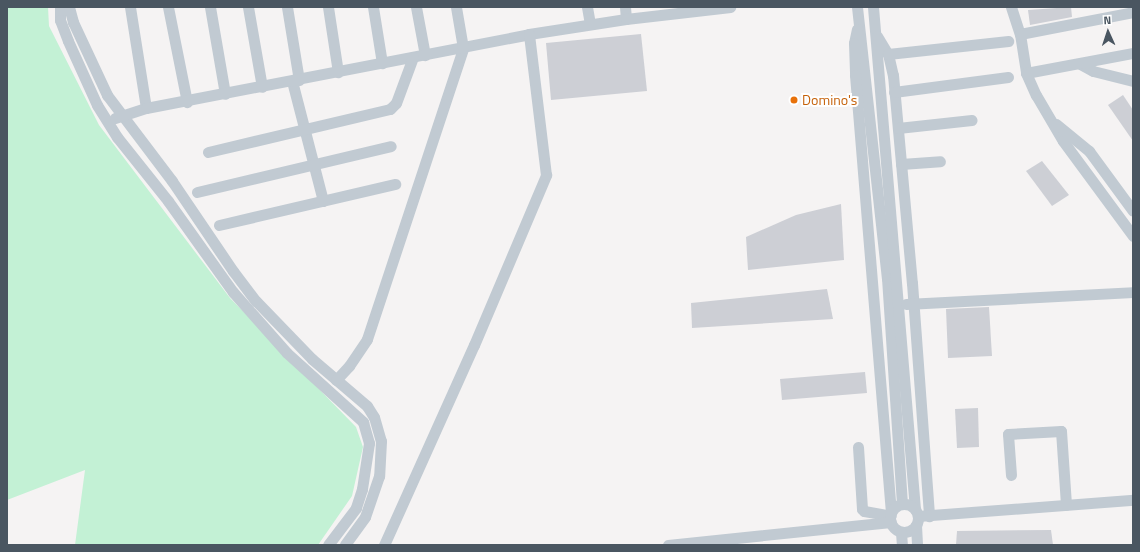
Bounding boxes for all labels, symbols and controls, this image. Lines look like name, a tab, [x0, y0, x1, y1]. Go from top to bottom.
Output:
north arrow	[1088, 12, 1128, 52]
text: N	[1103, 12, 1112, 28]
place label: Domino's	[802, 92, 857, 108]
marker: Domino's	[789, 95, 799, 105]

